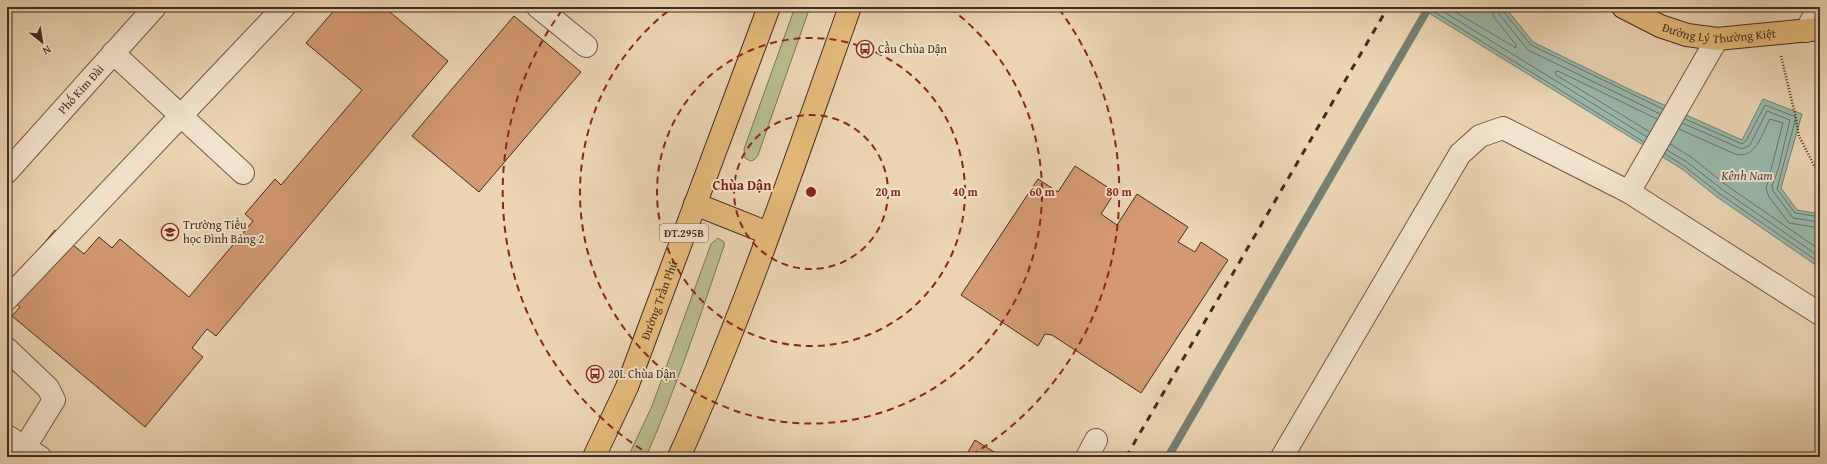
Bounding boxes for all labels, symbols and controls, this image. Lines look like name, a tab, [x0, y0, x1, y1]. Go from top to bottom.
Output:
street label: Đường Lý Thường Kiệt	[1660, 18, 1777, 47]
north arrow	[22, 22, 62, 62]
bus stop icon: Cầu Chùa Dận	[855, 39, 875, 59]
place label: Cầu Chùa Dận	[878, 40, 947, 57]
text: N	[39, 42, 54, 60]
street label: Phố Kim Đài	[54, 60, 108, 118]
water label: Kênh Nam	[1720, 166, 1773, 185]
district label: Chùa Dận	[712, 175, 772, 195]
text: 20 m	[875, 183, 901, 200]
text: 40 m	[952, 183, 978, 200]
text: 60 m	[1029, 183, 1055, 200]
text: 80 m	[1106, 183, 1132, 200]
centre of rings	[804, 185, 818, 199]
place label: Trường Tiểu học Đình Bảng 2	[183, 216, 264, 247]
school or university icon: Trường Tiểu học Đình Bảng 2	[160, 222, 180, 242]
road number: ĐT.295B	[660, 224, 708, 242]
street label: Đường Trần Phú	[636, 258, 682, 342]
bus stop icon: 20L Chùa Dận	[585, 364, 605, 384]
place label: 20L Chùa Dận	[608, 365, 676, 382]

